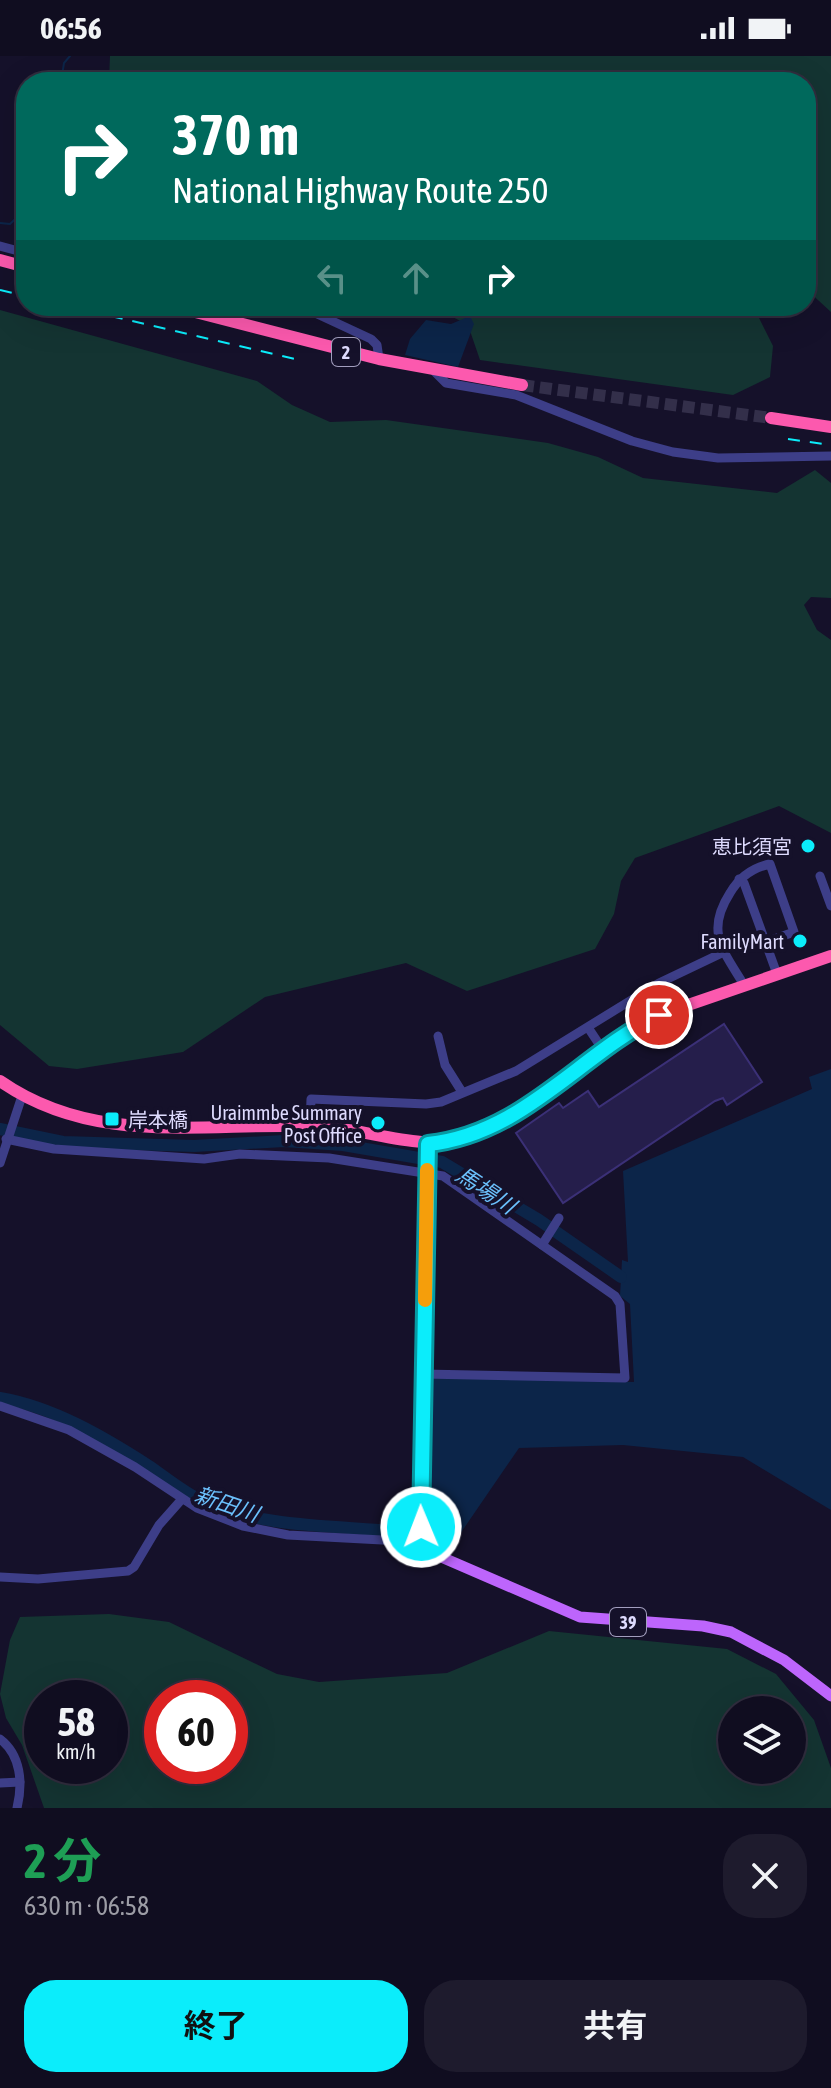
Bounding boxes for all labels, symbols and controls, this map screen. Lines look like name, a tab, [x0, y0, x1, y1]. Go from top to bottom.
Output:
text: 06:56	[40, 11, 102, 45]
text: 370 m	[172, 103, 299, 167]
icon: right	[40, 104, 144, 208]
text: National Highway Route 250	[172, 169, 548, 211]
icon: left	[310, 256, 354, 300]
icon: ahead	[394, 256, 438, 300]
icon: right	[478, 256, 522, 300]
road number: 2	[332, 338, 360, 366]
place label: 恵比須宮	[712, 835, 792, 858]
marker: 恵比須宮	[799, 837, 817, 855]
place label: FamilyMart	[701, 930, 784, 953]
marker: FamilyMart	[791, 932, 809, 950]
pin	[625, 981, 693, 1049]
icon: arrive	[637, 993, 681, 1037]
place label: Uraimmbe Summary Post Office	[210, 1101, 362, 1147]
place label: 岸本橋	[128, 1108, 188, 1131]
marker: 岸本橋	[103, 1110, 121, 1128]
marker: Uraimmbe Summary Post Office	[369, 1114, 387, 1132]
water label: 馬場川	[451, 1161, 522, 1220]
water label: 新田川	[192, 1481, 264, 1528]
position arrow	[379, 1485, 463, 1569]
road number: 39	[610, 1608, 646, 1636]
speed limit sign: 60	[144, 1680, 248, 1784]
map controls	[718, 1696, 806, 1784]
button: layers	[718, 1696, 806, 1784]
text: 58	[57, 1699, 95, 1744]
text: km/h	[56, 1740, 96, 1763]
text: 2 分	[24, 1833, 101, 1888]
button: close	[723, 1834, 807, 1918]
text: 630 m · 06:58	[24, 1891, 149, 1921]
button: 終了	[24, 1980, 408, 2072]
button: 共有	[424, 1980, 807, 2072]

